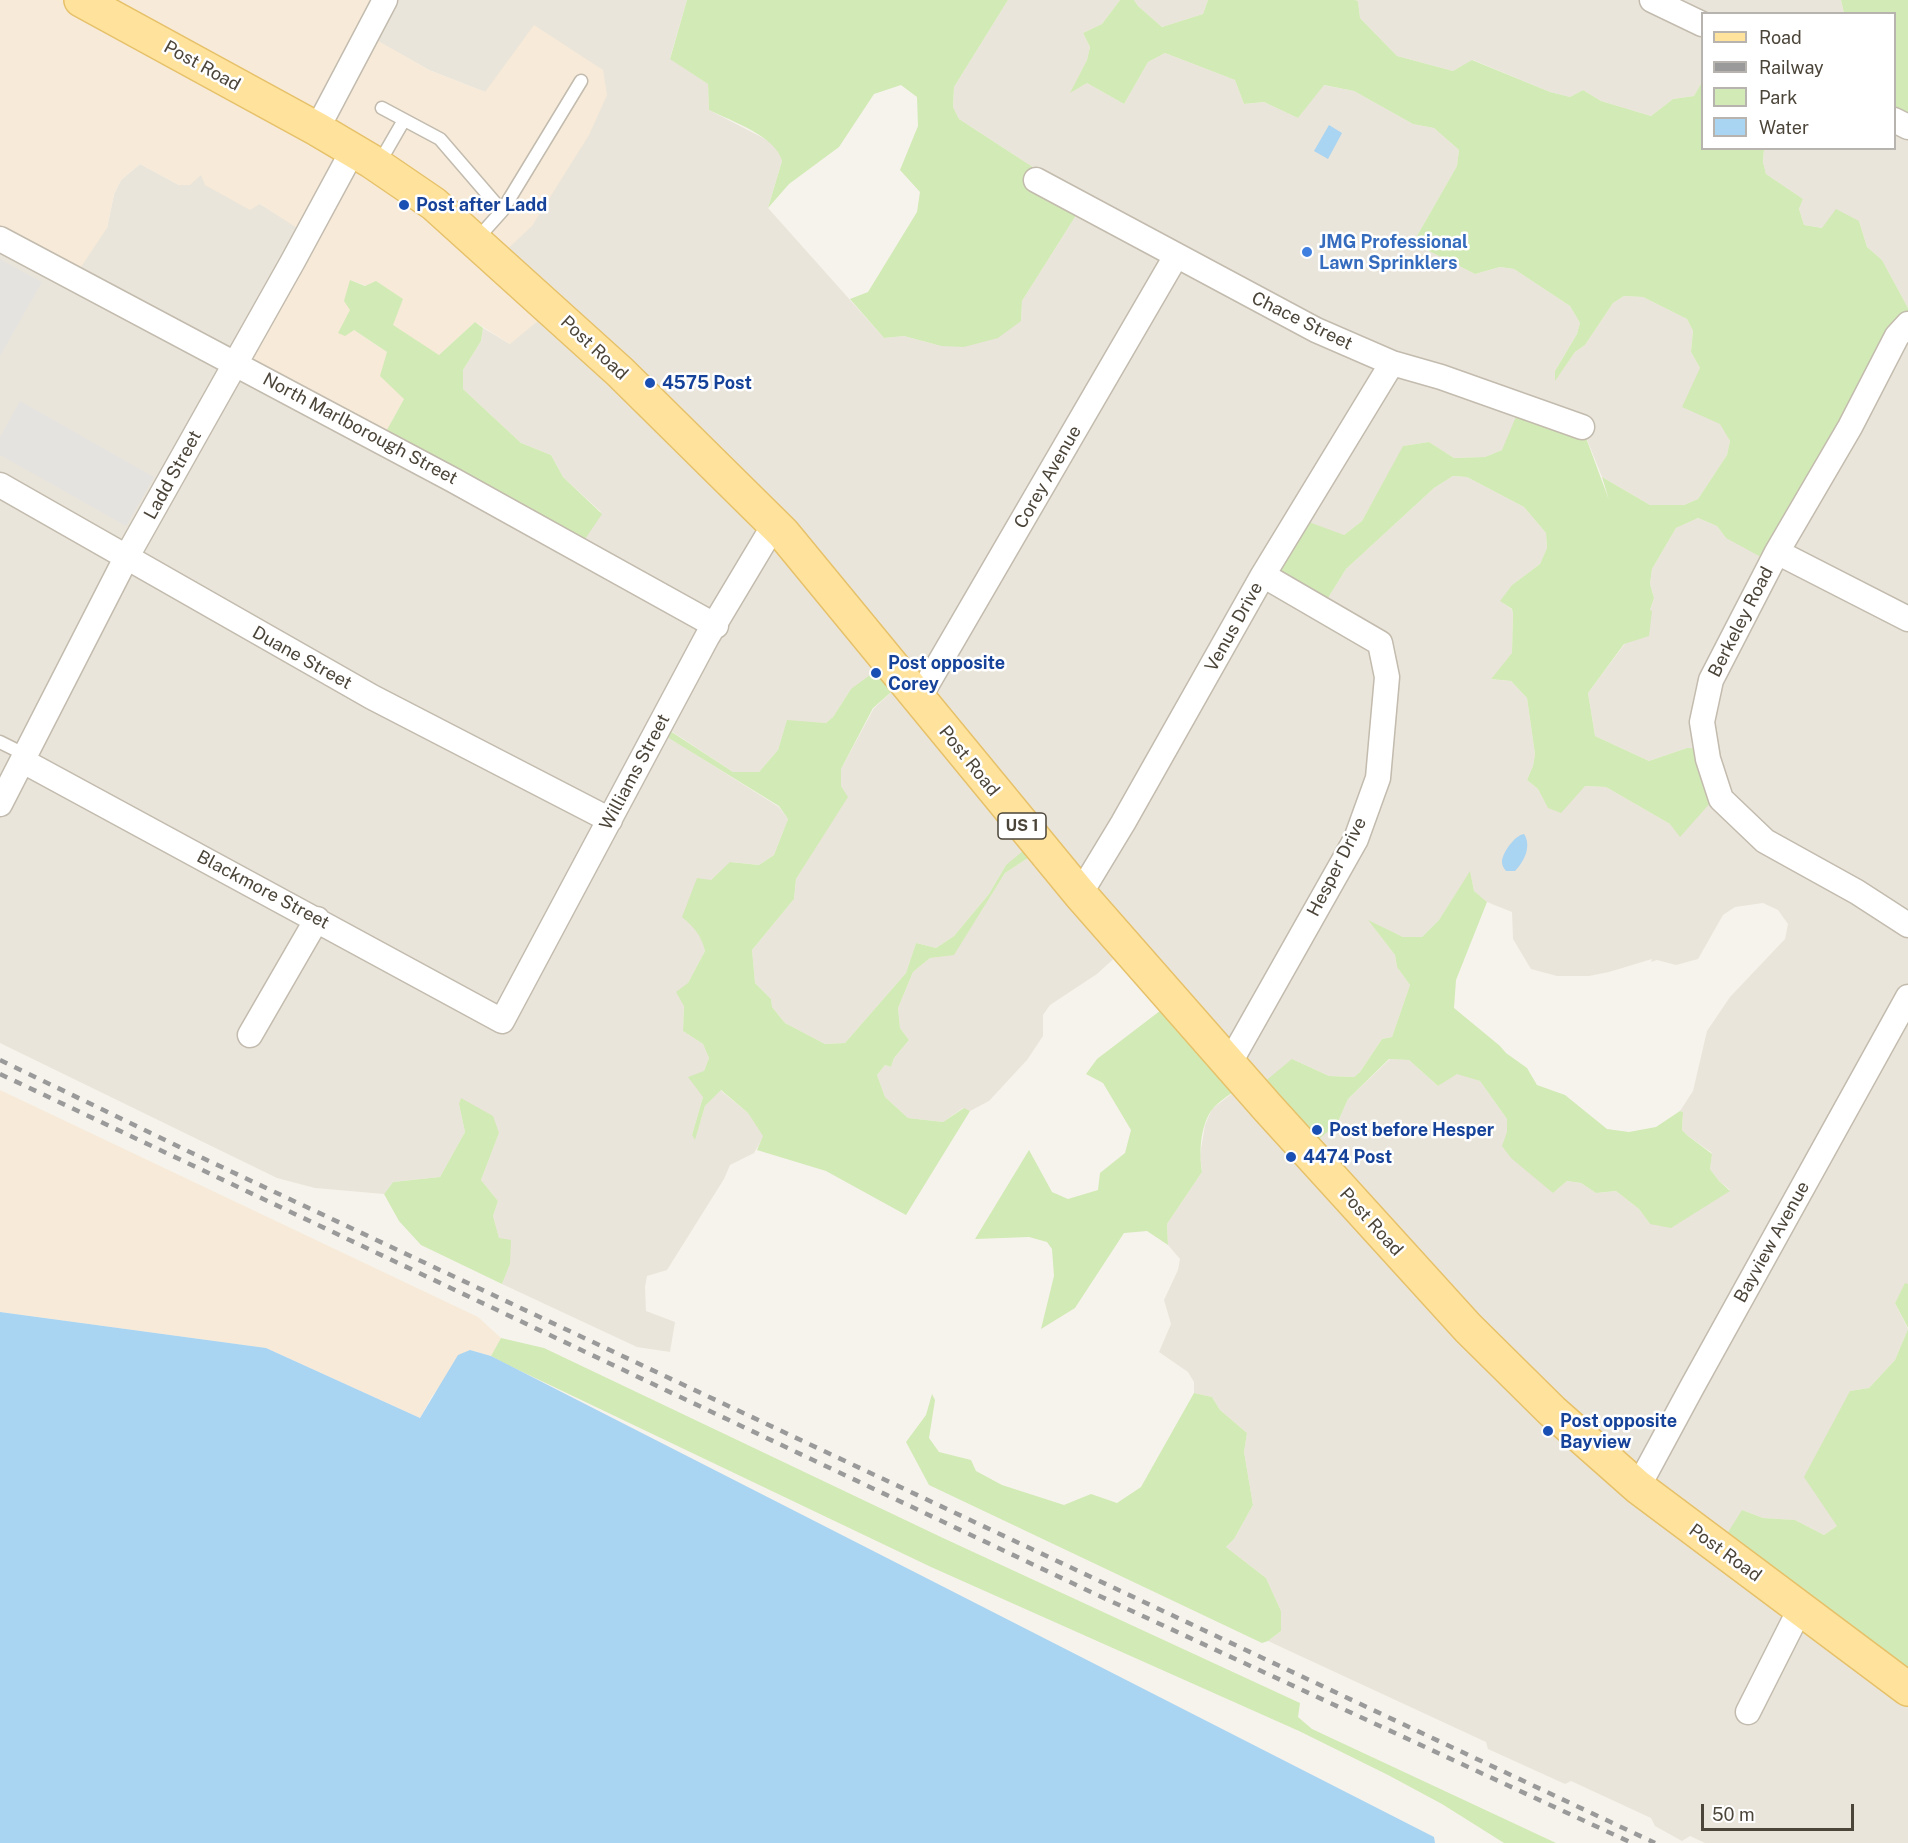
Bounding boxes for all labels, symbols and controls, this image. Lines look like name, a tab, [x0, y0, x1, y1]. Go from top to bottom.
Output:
legend	[1701, 12, 1896, 150]
text: Road	[1759, 27, 1802, 48]
street label: Post Road	[160, 36, 244, 96]
text: Railway	[1759, 57, 1824, 78]
text: Park	[1759, 87, 1797, 108]
text: Water	[1759, 117, 1809, 138]
place label: Post after Ladd	[416, 194, 547, 216]
marker: Post after Ladd	[397, 198, 411, 212]
place label: JMG Professional Lawn Sprinklers	[1319, 231, 1468, 274]
marker: JMG Professional Lawn Sprinklers	[1300, 245, 1314, 259]
street label: Chace Street	[1248, 287, 1356, 355]
street label: Post Road	[556, 311, 632, 385]
street label: North Marlborough Street	[259, 368, 461, 490]
place label: 4575 Post	[662, 372, 752, 394]
marker: 4575 Post	[643, 376, 657, 390]
street label: Corey Avenue	[1010, 422, 1086, 532]
street label: Ladd Street	[140, 427, 206, 523]
street label: Berkeley Road	[1704, 563, 1778, 681]
street label: Venus Drive	[1201, 579, 1267, 675]
street label: Duane Street	[248, 622, 356, 694]
place label: Post opposite Corey	[888, 652, 1005, 694]
marker: Post opposite Corey	[869, 666, 883, 680]
street label: Williams Street	[595, 710, 675, 834]
street label: Post Road	[934, 721, 1004, 801]
road number: US 1	[998, 813, 1046, 839]
street label: Hesper Drive	[1303, 814, 1371, 920]
street label: Blackmore Street	[193, 846, 333, 934]
place label: Post before Hesper	[1329, 1119, 1494, 1141]
marker: Post before Hesper	[1310, 1123, 1324, 1137]
place label: 4474 Post	[1303, 1146, 1392, 1168]
marker: 4474 Post	[1284, 1150, 1298, 1164]
street label: Bayview Avenue	[1730, 1178, 1814, 1306]
street label: Post Road	[1335, 1183, 1407, 1261]
place label: Post opposite Bayview	[1560, 1410, 1677, 1452]
marker: Post opposite Bayview	[1541, 1424, 1555, 1438]
street label: Post Road	[1685, 1519, 1765, 1587]
scale bar	[1704, 1792, 1857, 1830]
text: 50 m	[1712, 1804, 1755, 1825]

